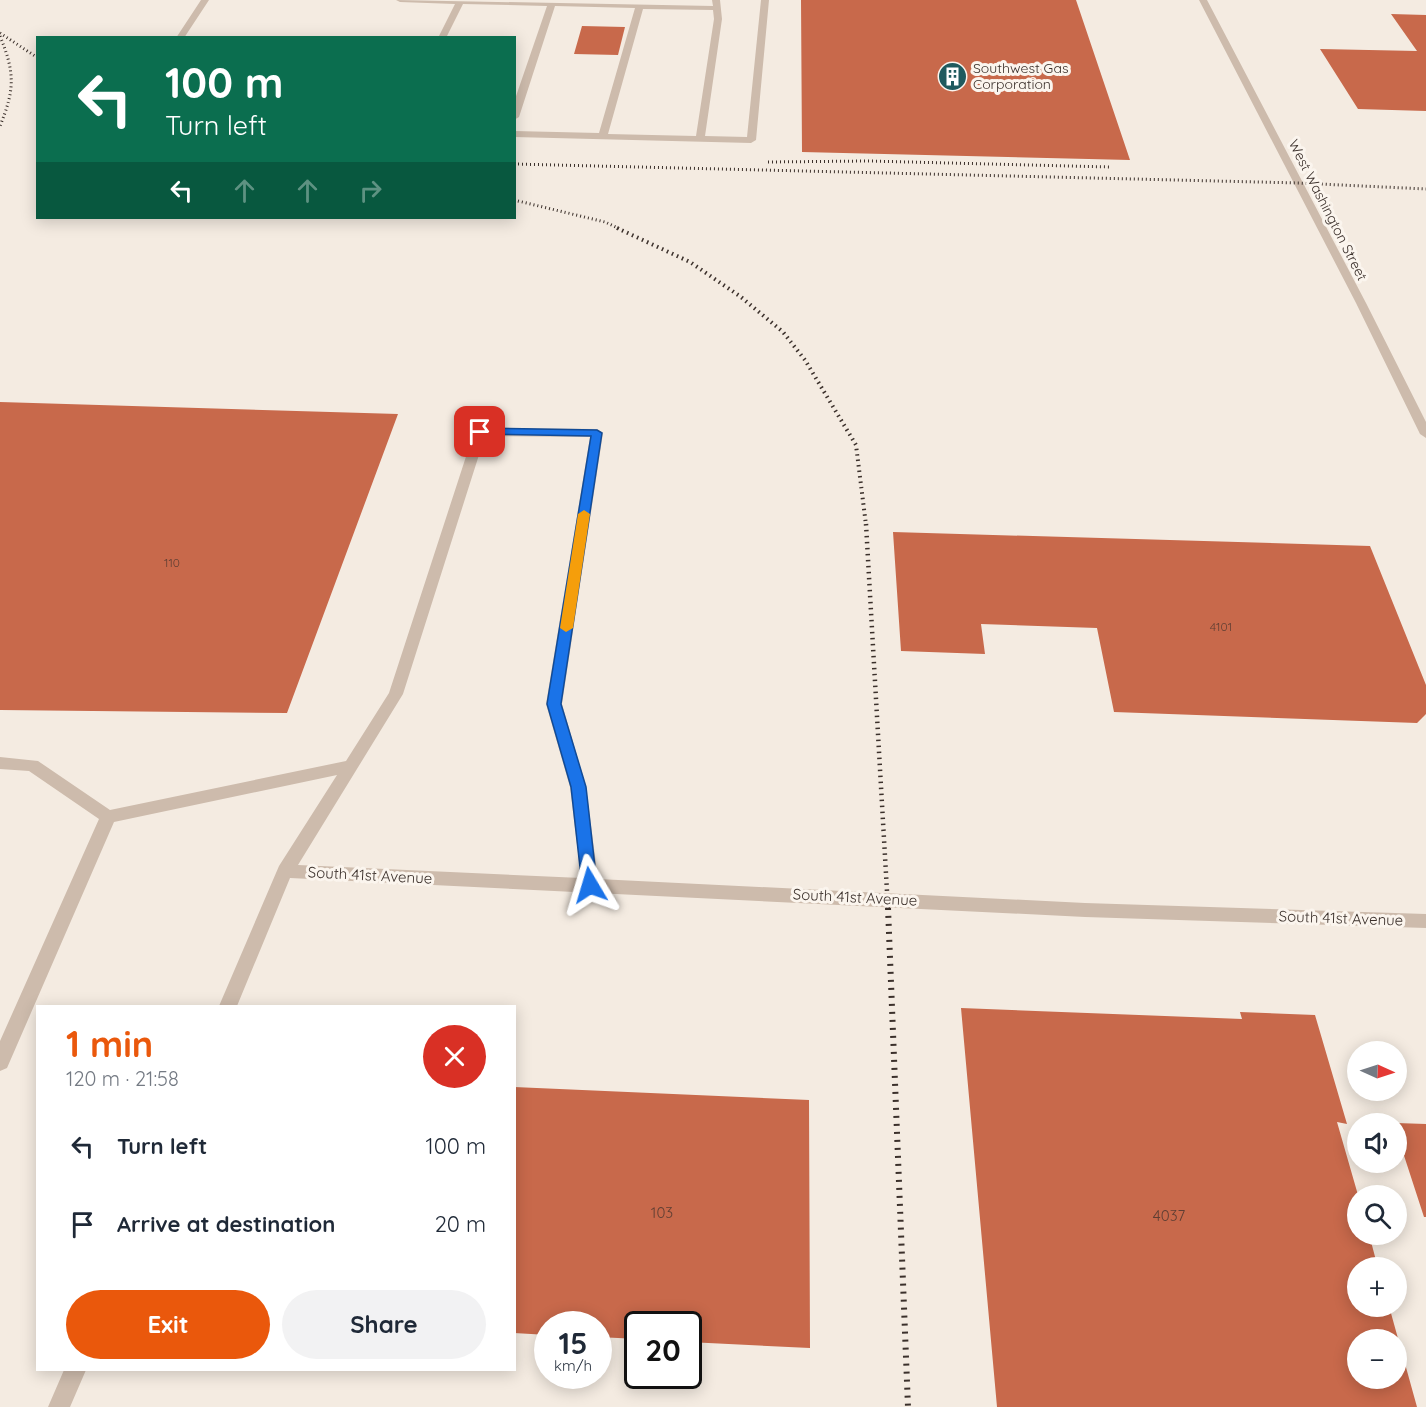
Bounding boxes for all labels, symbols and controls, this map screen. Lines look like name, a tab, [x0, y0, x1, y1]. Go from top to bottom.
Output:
text: 100 m	[165, 56, 283, 109]
place label: Southwest Gas Corporation	[973, 59, 1069, 93]
icon: left	[66, 60, 144, 138]
building icon: Southwest Gas Corporation	[936, 60, 968, 92]
text: Turn left	[165, 108, 267, 142]
street label: West Washington Street	[1285, 136, 1372, 284]
icon: left	[165, 174, 198, 207]
icon: ahead	[228, 174, 261, 207]
icon: ahead	[291, 174, 324, 207]
icon: right	[354, 174, 387, 207]
pin	[454, 406, 505, 457]
icon: arrive	[463, 415, 496, 448]
house number: 110	[164, 555, 180, 570]
house number: 4101	[1210, 619, 1232, 634]
position arrow	[558, 853, 622, 917]
street label: South 41st Avenue	[307, 862, 433, 888]
street label: South 41st Avenue	[792, 884, 918, 910]
street label: South 41st Avenue	[1278, 906, 1404, 930]
text: 1 min	[66, 1021, 153, 1066]
button: close	[423, 1025, 486, 1088]
north arrow	[1347, 1041, 1407, 1101]
map controls	[1347, 1041, 1407, 1389]
text: 120 m · 21:58	[66, 1066, 179, 1091]
button: sound	[1347, 1113, 1407, 1173]
icon: left	[66, 1130, 99, 1163]
text: Turn left	[117, 1132, 207, 1160]
text: 100 m	[426, 1132, 486, 1160]
button: search	[1347, 1185, 1407, 1245]
house number: 103	[651, 1203, 673, 1222]
house number: 4037	[1153, 1206, 1185, 1225]
icon: arrive	[66, 1208, 99, 1241]
text: Arrive at destination	[117, 1210, 335, 1238]
text: 20 m	[435, 1210, 486, 1238]
button: +	[1347, 1257, 1407, 1317]
button: Exit	[66, 1290, 270, 1359]
button: Share	[282, 1290, 486, 1359]
speed limit sign: 20	[624, 1311, 702, 1389]
text: 15	[559, 1324, 587, 1362]
button: −	[1347, 1329, 1407, 1389]
text: km/h	[554, 1356, 592, 1375]

